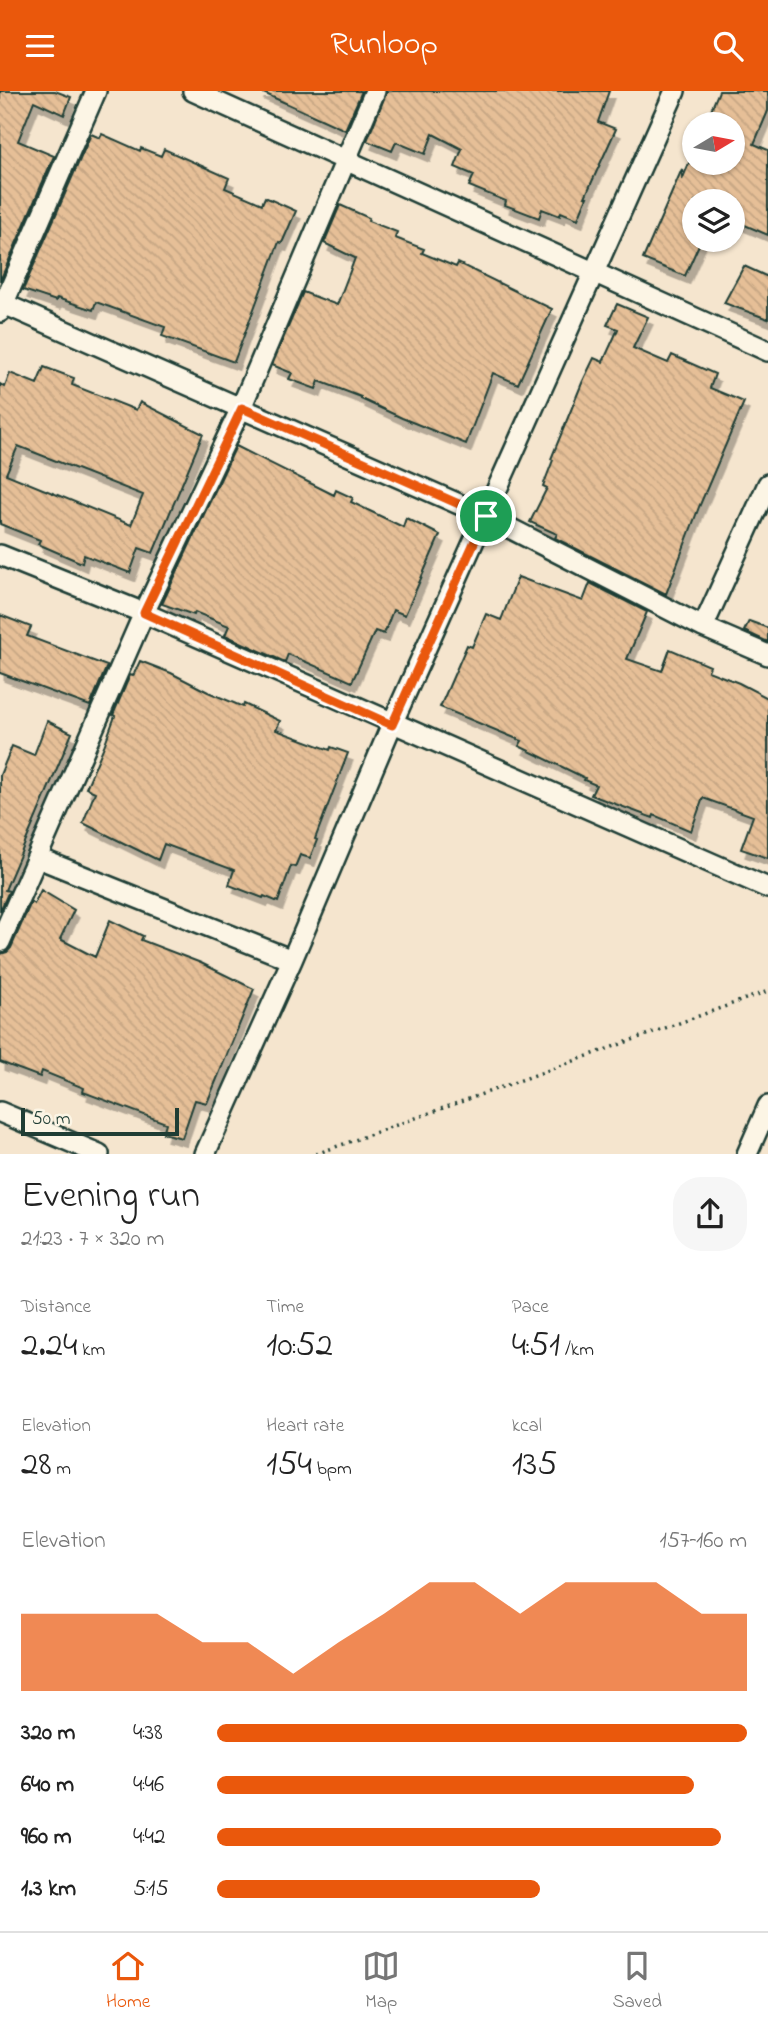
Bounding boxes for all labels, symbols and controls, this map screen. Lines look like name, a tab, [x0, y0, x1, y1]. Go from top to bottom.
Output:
text: Runloop	[330, 22, 438, 69]
icon: menu	[21, 27, 59, 65]
icon: search	[709, 27, 747, 65]
north arrow	[682, 112, 746, 175]
map controls	[682, 112, 745, 252]
button: layers	[682, 189, 745, 252]
pin	[456, 486, 516, 546]
icon: arrive	[467, 497, 505, 535]
scale bar	[21, 1105, 178, 1137]
text: 50 m	[32, 1106, 71, 1133]
text: Evening run	[21, 1169, 200, 1225]
button: share	[673, 1177, 747, 1251]
text: 21:23 · 7 × 320 m	[21, 1223, 164, 1256]
text: Distance	[21, 1294, 91, 1321]
text: Time	[266, 1294, 304, 1321]
text: Pace	[512, 1294, 549, 1321]
text: 2.24	[21, 1321, 77, 1372]
text: 10:52	[266, 1321, 333, 1372]
text: 4:51	[512, 1321, 560, 1372]
text: km	[77, 1337, 105, 1364]
text: /km	[560, 1337, 594, 1364]
text: Elevation	[21, 1413, 91, 1440]
text: Heart rate	[266, 1413, 344, 1440]
text: kcal	[512, 1413, 542, 1440]
text: 28	[21, 1440, 52, 1491]
text: 154	[266, 1440, 312, 1491]
text: 135	[512, 1440, 557, 1491]
text: m	[52, 1456, 71, 1483]
text: bpm	[312, 1456, 352, 1483]
text: Elevation	[21, 1525, 106, 1558]
text: 157–160 m	[659, 1525, 747, 1558]
text: 320 m	[21, 1717, 75, 1750]
text: 4:38	[133, 1717, 163, 1750]
text: 640 m	[21, 1769, 74, 1802]
text: 4:46	[133, 1769, 164, 1802]
text: 960 m	[21, 1821, 72, 1854]
text: 4:42	[133, 1821, 165, 1854]
text: 1.3 km	[21, 1873, 76, 1906]
text: 5:15	[133, 1873, 169, 1906]
tab: Home	[106, 1947, 150, 2016]
tab: Map	[362, 1947, 400, 2016]
tab: Saved	[612, 1947, 662, 2016]

